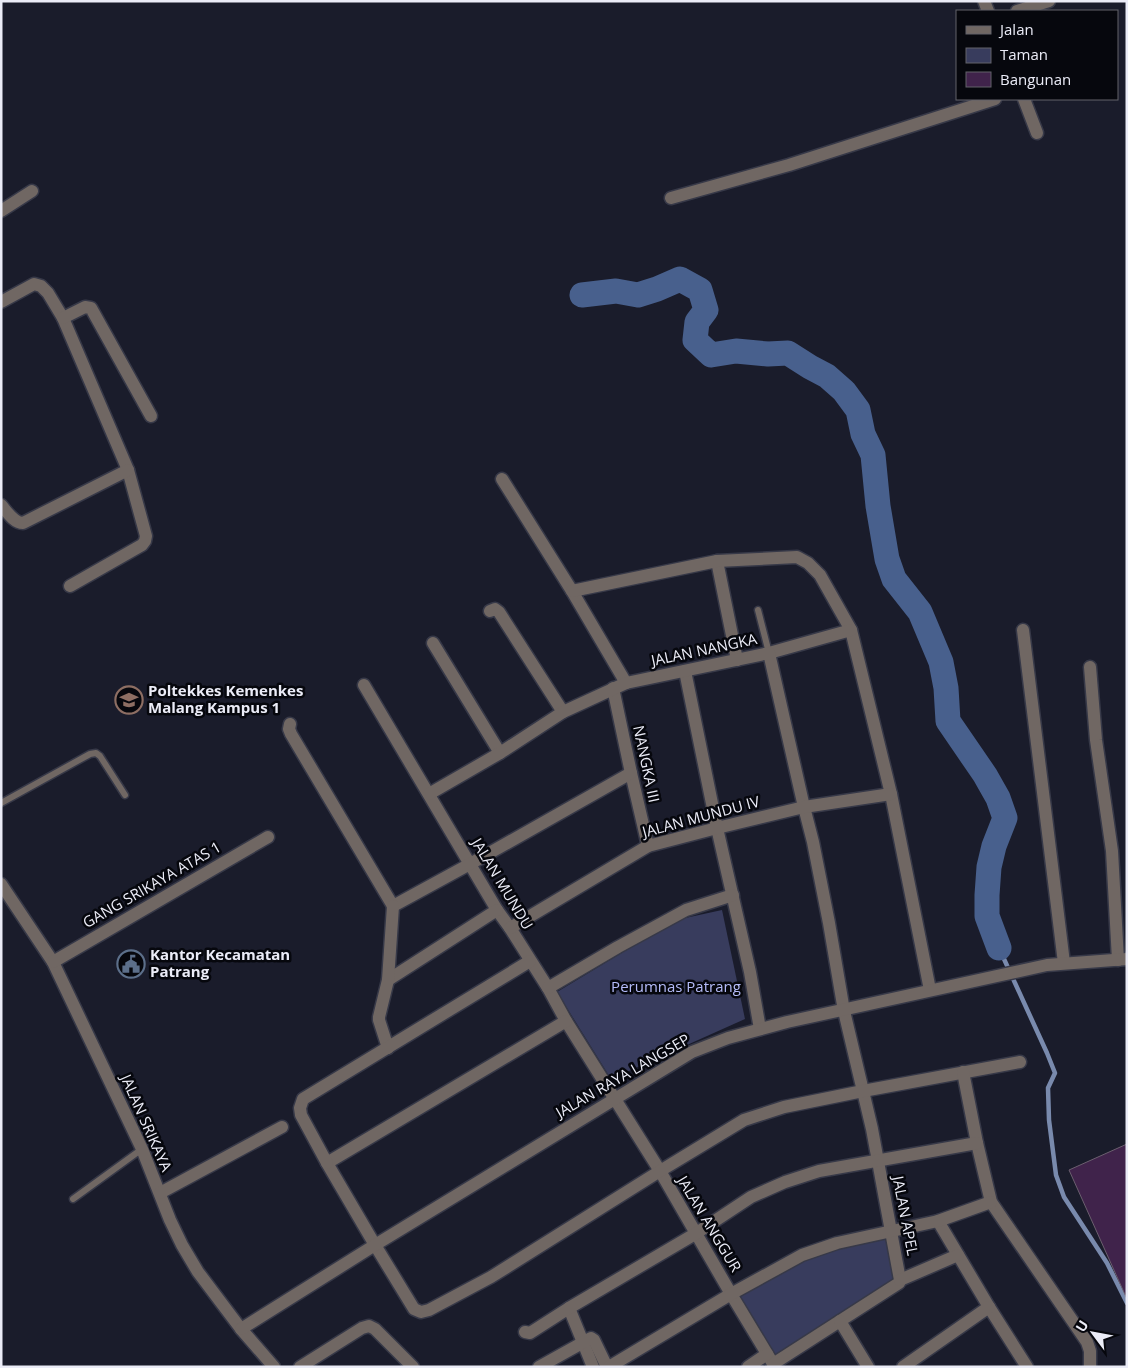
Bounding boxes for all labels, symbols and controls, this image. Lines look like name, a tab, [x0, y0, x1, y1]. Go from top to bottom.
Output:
legend	[956, 10, 1118, 100]
text: Jalan	[998, 19, 1034, 39]
text: Taman	[1000, 44, 1048, 64]
text: Bangunan	[1000, 69, 1071, 89]
street label: JALAN NANGKA	[647, 628, 759, 670]
place label: Poltekkes Kemenkes Malang Kampus 1	[148, 680, 303, 717]
school or university icon: Poltekkes Kemenkes Malang Kampus 1	[114, 685, 144, 715]
street label: NANGKA III	[629, 724, 665, 804]
street label: JALAN MUNDU IV	[638, 791, 762, 842]
street label: JALAN MUNDU	[467, 832, 538, 933]
street label: GANG SRIKAYA ATAS 1	[79, 836, 224, 932]
place label: Kantor Kecamatan Patrang	[150, 944, 290, 981]
public building icon: Kantor Kecamatan Patrang	[116, 949, 146, 979]
park label: Perumnas Patrang	[611, 976, 741, 996]
street label: JALAN RAYA LANGSEP	[550, 1029, 693, 1123]
street label: JALAN SRIKAYA	[116, 1069, 177, 1175]
street label: JALAN ANGGUR	[672, 1170, 747, 1276]
street label: JALAN APEL	[888, 1172, 924, 1257]
north arrow	[1068, 1308, 1118, 1358]
text: U	[1071, 1316, 1092, 1335]

